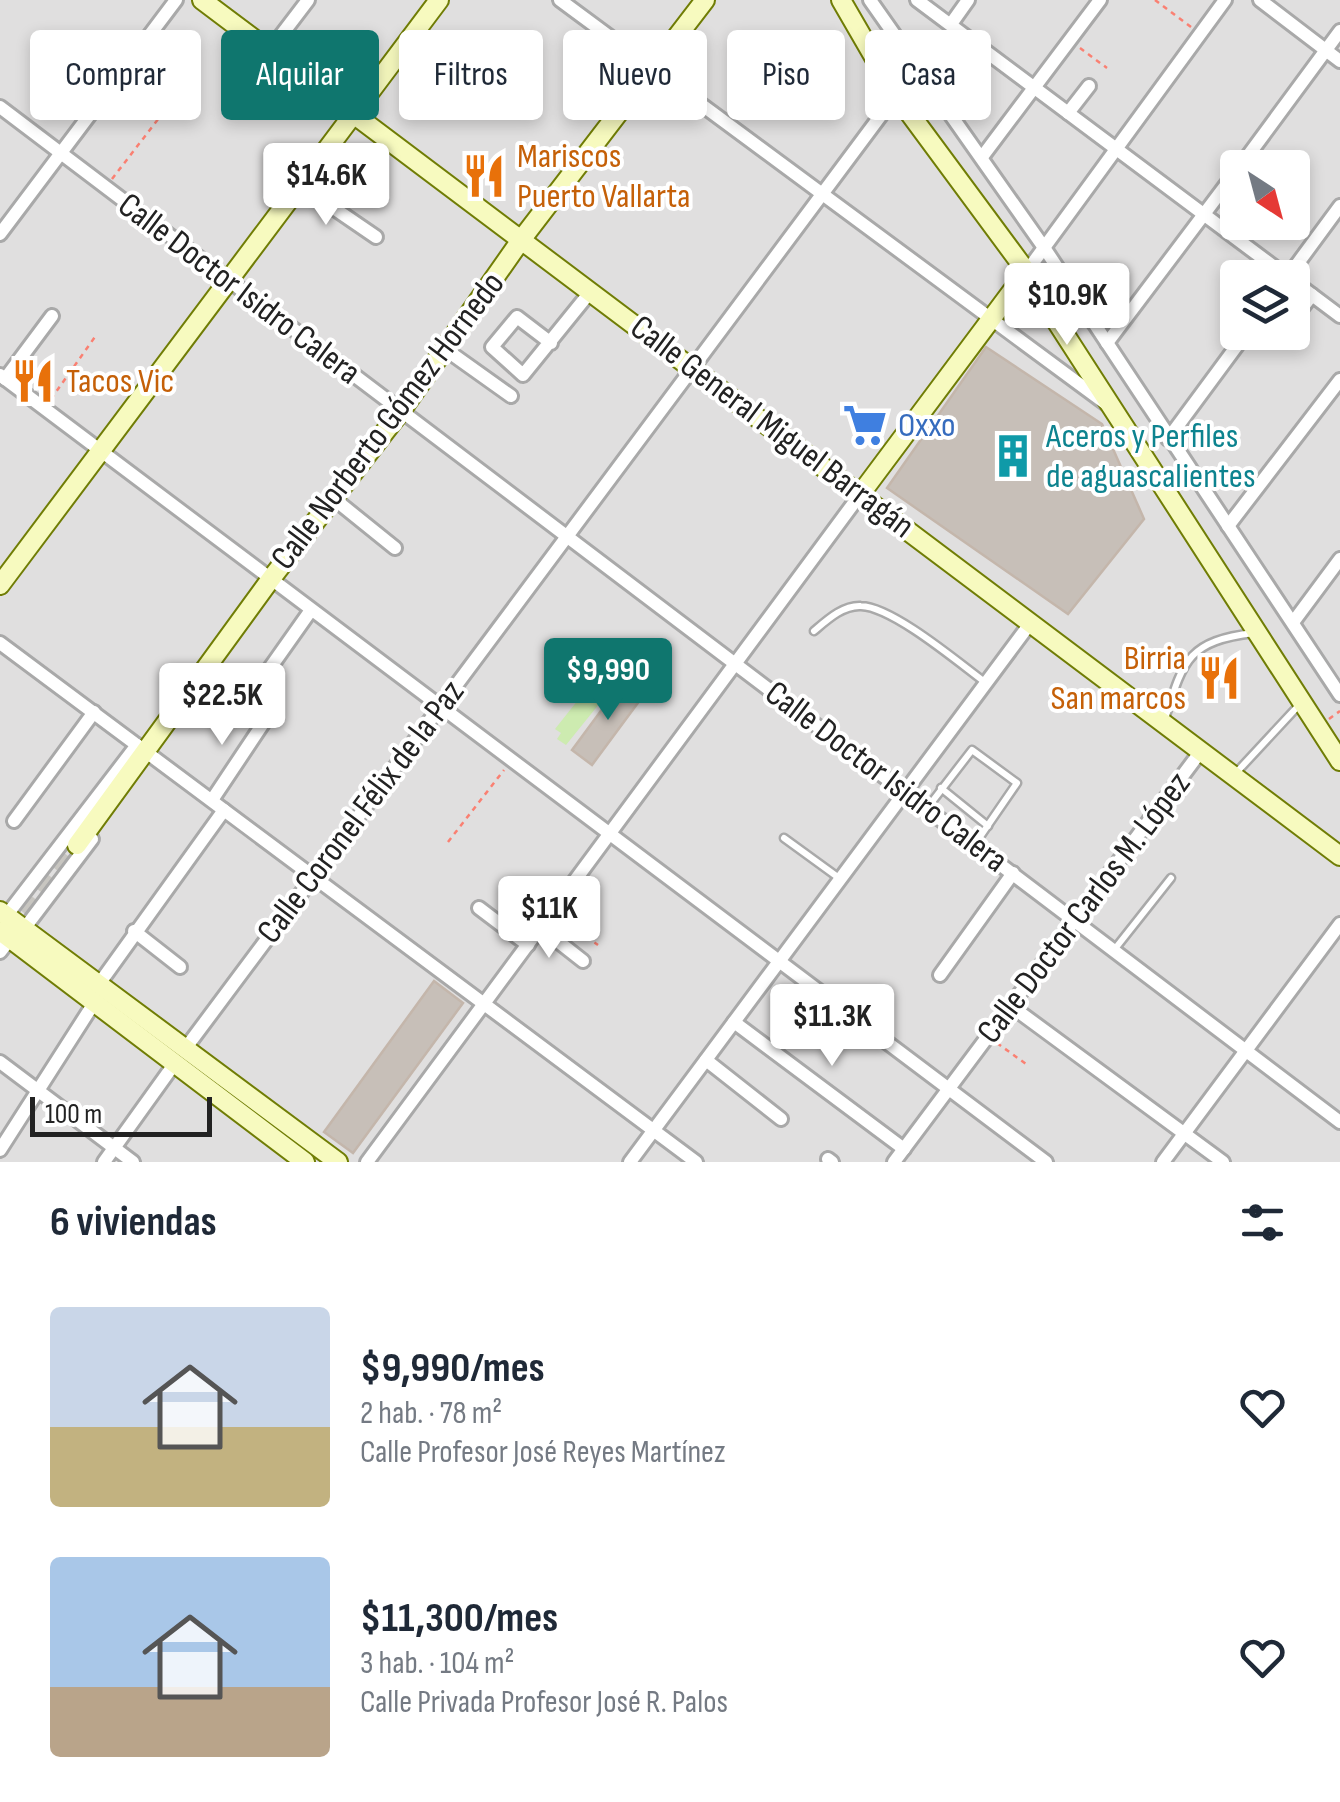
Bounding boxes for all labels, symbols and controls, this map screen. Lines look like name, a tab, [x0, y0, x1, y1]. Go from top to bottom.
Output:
chip: Comprar	[30, 30, 201, 120]
chip: Alquilar	[221, 30, 379, 120]
chip: Filtros	[399, 30, 543, 120]
chip: Nuevo	[563, 30, 707, 120]
chip: Piso	[727, 30, 845, 120]
chip: Casa	[865, 30, 991, 120]
place label: Mariscos Puerto Vallarta	[517, 135, 691, 218]
pin: $14.6K	[245, 143, 407, 228]
north arrow	[1220, 150, 1310, 240]
map controls	[1220, 150, 1310, 350]
restaurant icon: Mariscos Puerto Vallarta	[460, 152, 508, 200]
text: $14.6K	[285, 156, 367, 195]
street label: Calle Doctor Isidro Calera	[109, 184, 369, 394]
button: layers	[1220, 260, 1310, 350]
pin: $10.9K	[986, 263, 1148, 348]
street label: Calle Norberto Gómez Hornedo	[262, 264, 514, 578]
text: $10.9K	[1026, 276, 1108, 315]
street label: Calle General Miguel Barragán	[622, 306, 922, 548]
restaurant icon: Tacos Vic	[9, 357, 57, 405]
place label: Tacos Vic	[66, 360, 174, 403]
supermarket icon: Oxxo	[841, 401, 889, 449]
place label: Oxxo	[898, 404, 955, 447]
place label: Aceros y Perfiles de aguascalientes	[1045, 415, 1255, 498]
building icon: Aceros y Perfiles de aguascalientes	[989, 432, 1037, 480]
place label: Birria San marcos	[1051, 637, 1186, 720]
pin: $9,990	[527, 638, 689, 723]
text: $9,990	[566, 651, 650, 690]
restaurant icon: Birria San marcos	[1195, 654, 1243, 702]
pin: $22.5K	[141, 663, 303, 748]
street label: Calle Coronel Félix de la Paz	[248, 672, 474, 952]
street label: Calle Doctor Isidro Calera	[756, 672, 1016, 882]
text: $22.5K	[181, 676, 263, 715]
street label: Calle Doctor Carlos M. López	[968, 764, 1200, 1052]
pin: $11K	[490, 876, 608, 961]
text: $11K	[520, 889, 578, 928]
pin: $11.3K	[751, 984, 913, 1069]
text: $11.3K	[792, 997, 872, 1036]
scale bar	[30, 1092, 212, 1136]
text: 100 m	[45, 1098, 102, 1131]
icon: filters	[1235, 1195, 1290, 1250]
text: 6 viviendas	[50, 1197, 217, 1248]
text: $9,990/mes	[360, 1343, 545, 1394]
icon: home	[130, 1347, 250, 1467]
icon: heart	[1235, 1380, 1290, 1435]
text: 2 hab. · 78 m²	[360, 1394, 502, 1433]
text: Calle Profesor José Reyes Martínez	[360, 1433, 725, 1472]
text: $11,300/mes	[360, 1593, 558, 1644]
icon: home	[130, 1597, 250, 1717]
icon: heart	[1235, 1630, 1290, 1685]
text: 3 hab. · 104 m²	[360, 1644, 515, 1683]
text: Calle Privada Profesor José R. Palos	[360, 1683, 728, 1722]

